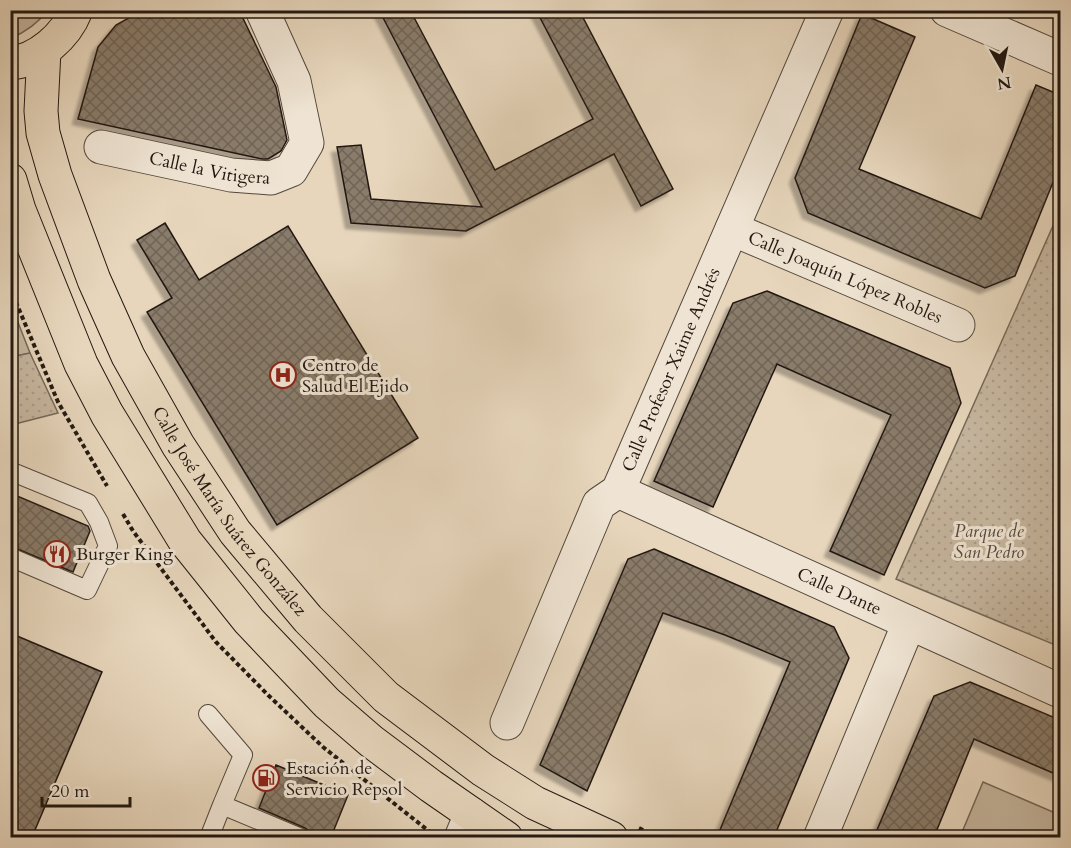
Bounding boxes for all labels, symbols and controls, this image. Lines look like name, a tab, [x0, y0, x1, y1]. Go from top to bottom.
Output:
north arrow	[972, 39, 1032, 99]
text: N	[996, 71, 1013, 95]
street label: Calle la Vitigera	[147, 145, 271, 190]
street label: Calle Joaquín López Robles	[744, 225, 946, 329]
street label: Calle Profesor Xaime Andrés	[615, 264, 726, 476]
place label: Centro de Salud El Ejido	[302, 353, 409, 399]
hospital icon: Centro de Salud El Ejido	[268, 360, 298, 390]
street label: Calle José María Suárez González	[146, 402, 313, 621]
park label: Parque de San Pedro	[954, 519, 1025, 565]
restaurant icon: Burger King	[42, 539, 72, 569]
place label: Burger King	[76, 542, 174, 567]
street label: Calle Dante	[793, 561, 886, 621]
place label: Estación de Servicio Repsol	[286, 756, 403, 802]
fuel station icon: Estación de Servicio Repsol	[251, 763, 281, 793]
scale bar	[42, 770, 130, 808]
text: 20 m	[51, 779, 90, 804]

